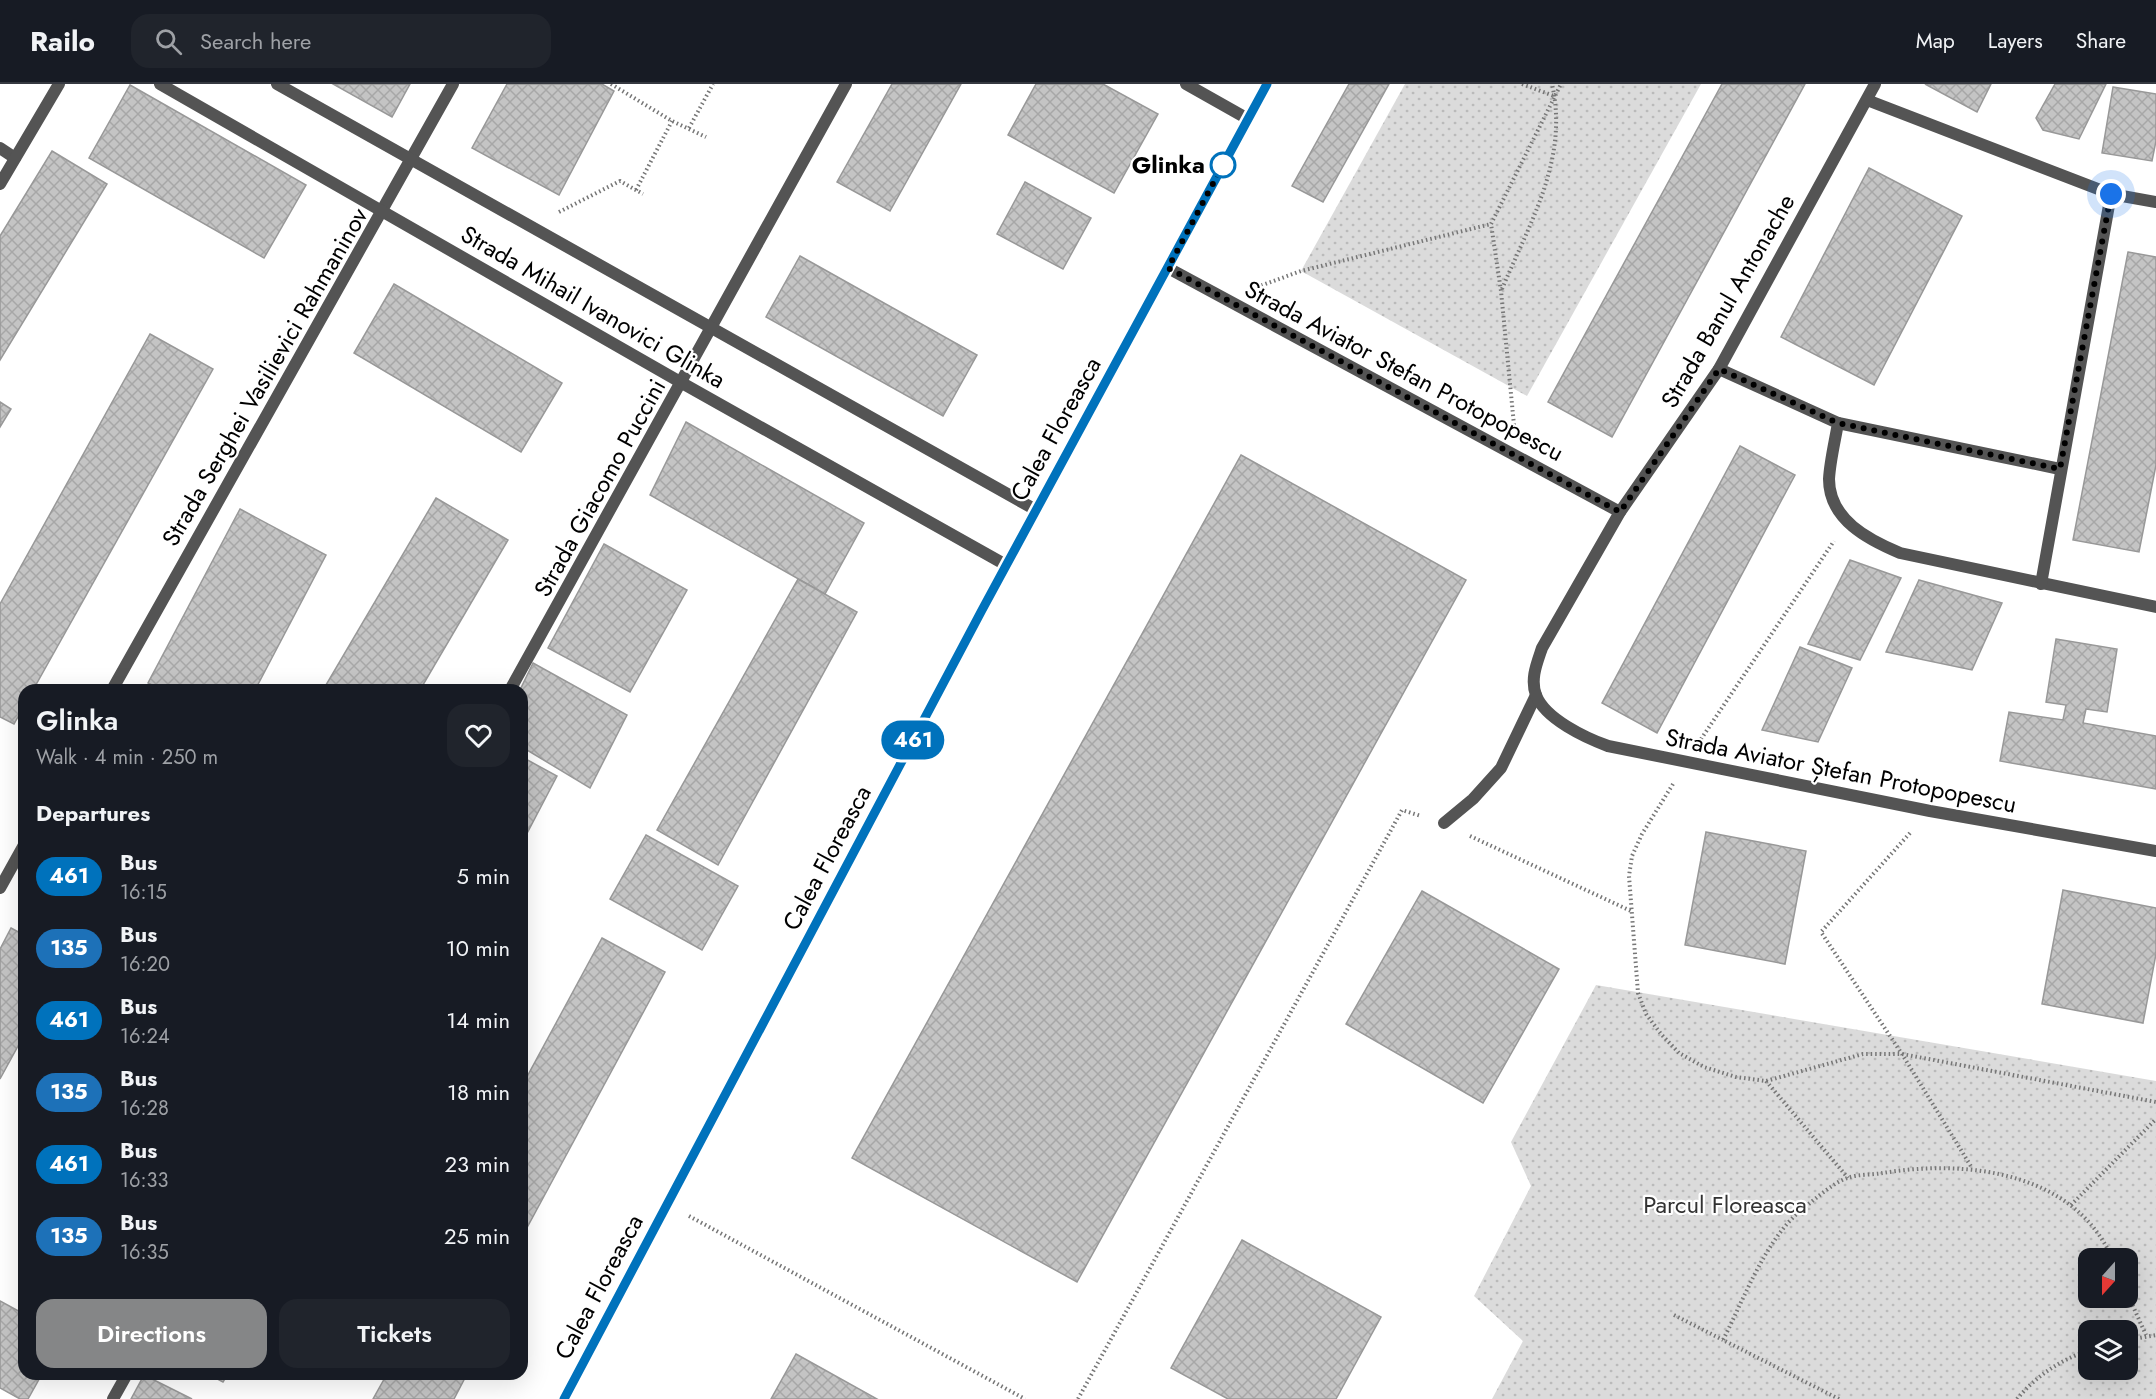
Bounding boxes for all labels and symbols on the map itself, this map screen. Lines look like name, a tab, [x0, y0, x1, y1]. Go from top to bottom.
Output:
place label: Glinka	[1132, 147, 1205, 182]
marker: Glinka	[1210, 152, 1236, 178]
your location	[2096, 179, 2126, 209]
street label: Strada Banul Antonache	[1652, 187, 1803, 414]
street label: Strada Serghei Vasilievici Rahmaninov	[153, 201, 376, 552]
street label: Strada Mihail Ivanovici Glinka	[455, 216, 732, 397]
street label: Strada Aviator Stefan Protopopescu	[1238, 271, 1570, 470]
street label: Calea Floreasca	[1002, 350, 1110, 507]
street label: Strada Giacomo Puccini	[525, 372, 674, 603]
street label: Strada Aviator Ștefan Protopopescu	[1663, 719, 2020, 822]
line badge: 461	[878, 720, 948, 760]
street label: Calea Floreasca	[774, 779, 879, 936]
park label: Parcul Floreasca	[1643, 1187, 1807, 1222]
street label: Calea Floreasca	[546, 1208, 651, 1365]
north arrow	[2078, 1248, 2138, 1308]

